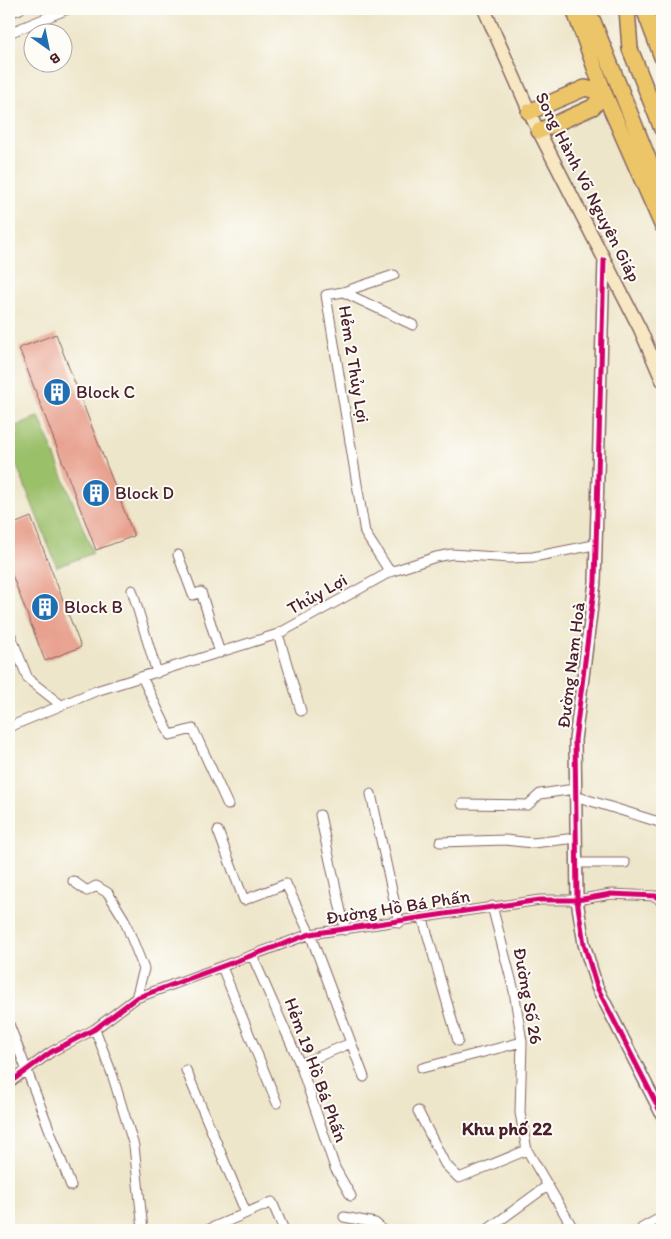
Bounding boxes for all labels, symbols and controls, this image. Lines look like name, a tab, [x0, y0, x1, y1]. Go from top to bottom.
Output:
north arrow	[22, 22, 72, 72]
text: B	[46, 49, 63, 68]
street label: Song Hành Võ Nguyên Giáp	[530, 88, 646, 286]
street label: Hẻm 2 Thủy Lợi	[334, 304, 374, 424]
building icon: Block C	[42, 377, 72, 407]
place label: Block C	[76, 381, 135, 403]
building icon: Block D	[81, 478, 111, 508]
place label: Block D	[115, 482, 174, 504]
street label: Thủy Lợi	[283, 569, 351, 619]
building icon: Block B	[30, 592, 60, 622]
place label: Block B	[64, 596, 123, 618]
street label: Đường Nam Hoà	[552, 600, 590, 729]
street label: Đường Hồ Bá Phấn	[324, 885, 472, 929]
street label: Đường Số 26	[509, 946, 547, 1046]
street label: Hẻm 19 Hồ Bá Phấn	[280, 995, 352, 1145]
district label: Khu phố 22	[462, 1117, 552, 1140]

